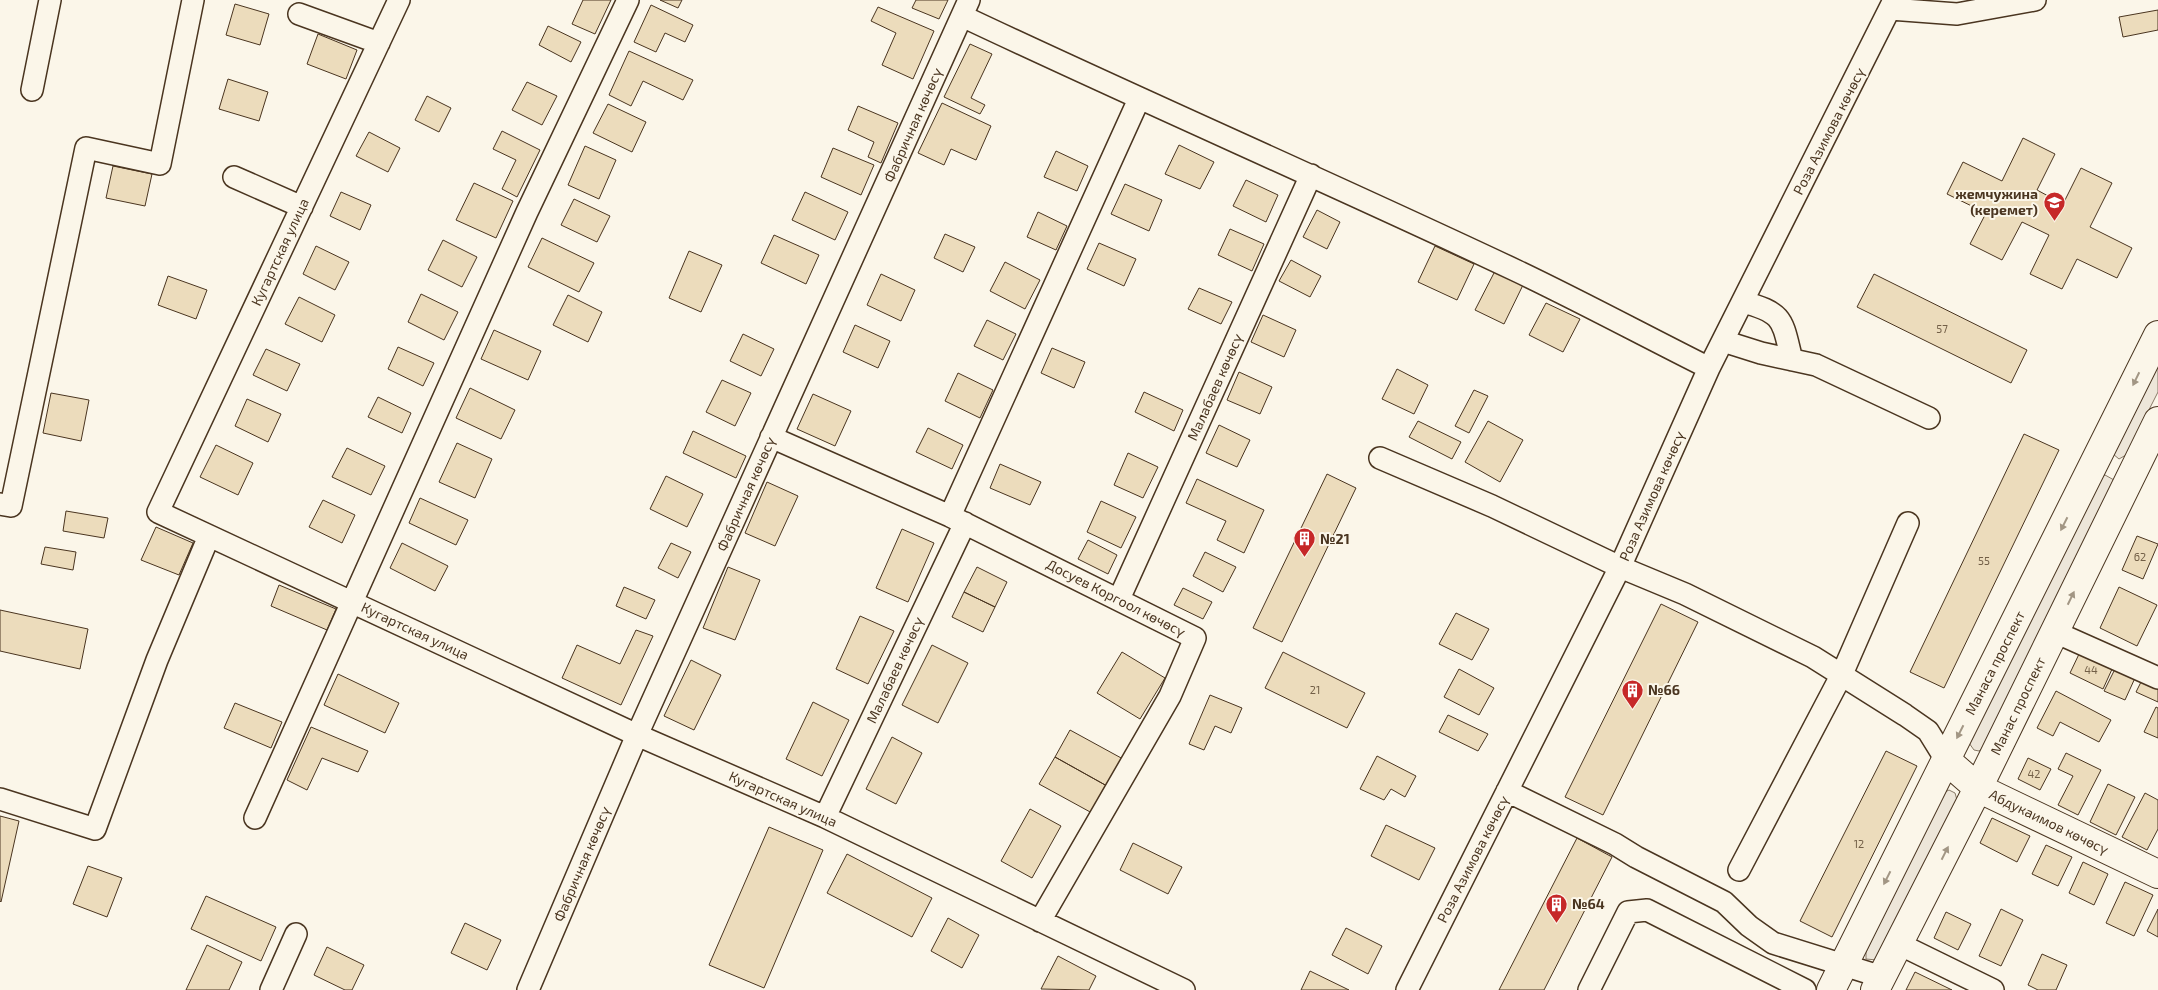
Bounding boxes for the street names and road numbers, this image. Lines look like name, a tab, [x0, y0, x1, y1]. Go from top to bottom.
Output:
street label: Роза Азимова көчөсү	[1789, 64, 1868, 197]
street label: Фабричная көчөсү	[880, 65, 945, 185]
street label: Кугартская улица	[247, 195, 312, 308]
street label: Малабаев көчөсү	[1183, 331, 1246, 443]
street label: Роза Азимова көчөсү	[1615, 428, 1688, 563]
street label: Фабричная көчөсү	[713, 434, 778, 554]
street label: Досуев Коргоол көчөсү	[1044, 555, 1189, 640]
street label: Кугартская улица	[359, 598, 472, 663]
street label: Манаса проспект	[1961, 608, 2028, 718]
street label: Малабаев көчөсү	[862, 614, 927, 726]
street label: Манас проспект	[1986, 654, 2049, 758]
street label: Кугартская улица	[726, 767, 840, 830]
street label: Абдукаимов көчөсү	[1987, 785, 2112, 858]
street label: Роза Азимова көчөсү	[1433, 792, 1512, 925]
street label: Фабричная көчөсү	[550, 804, 614, 924]

